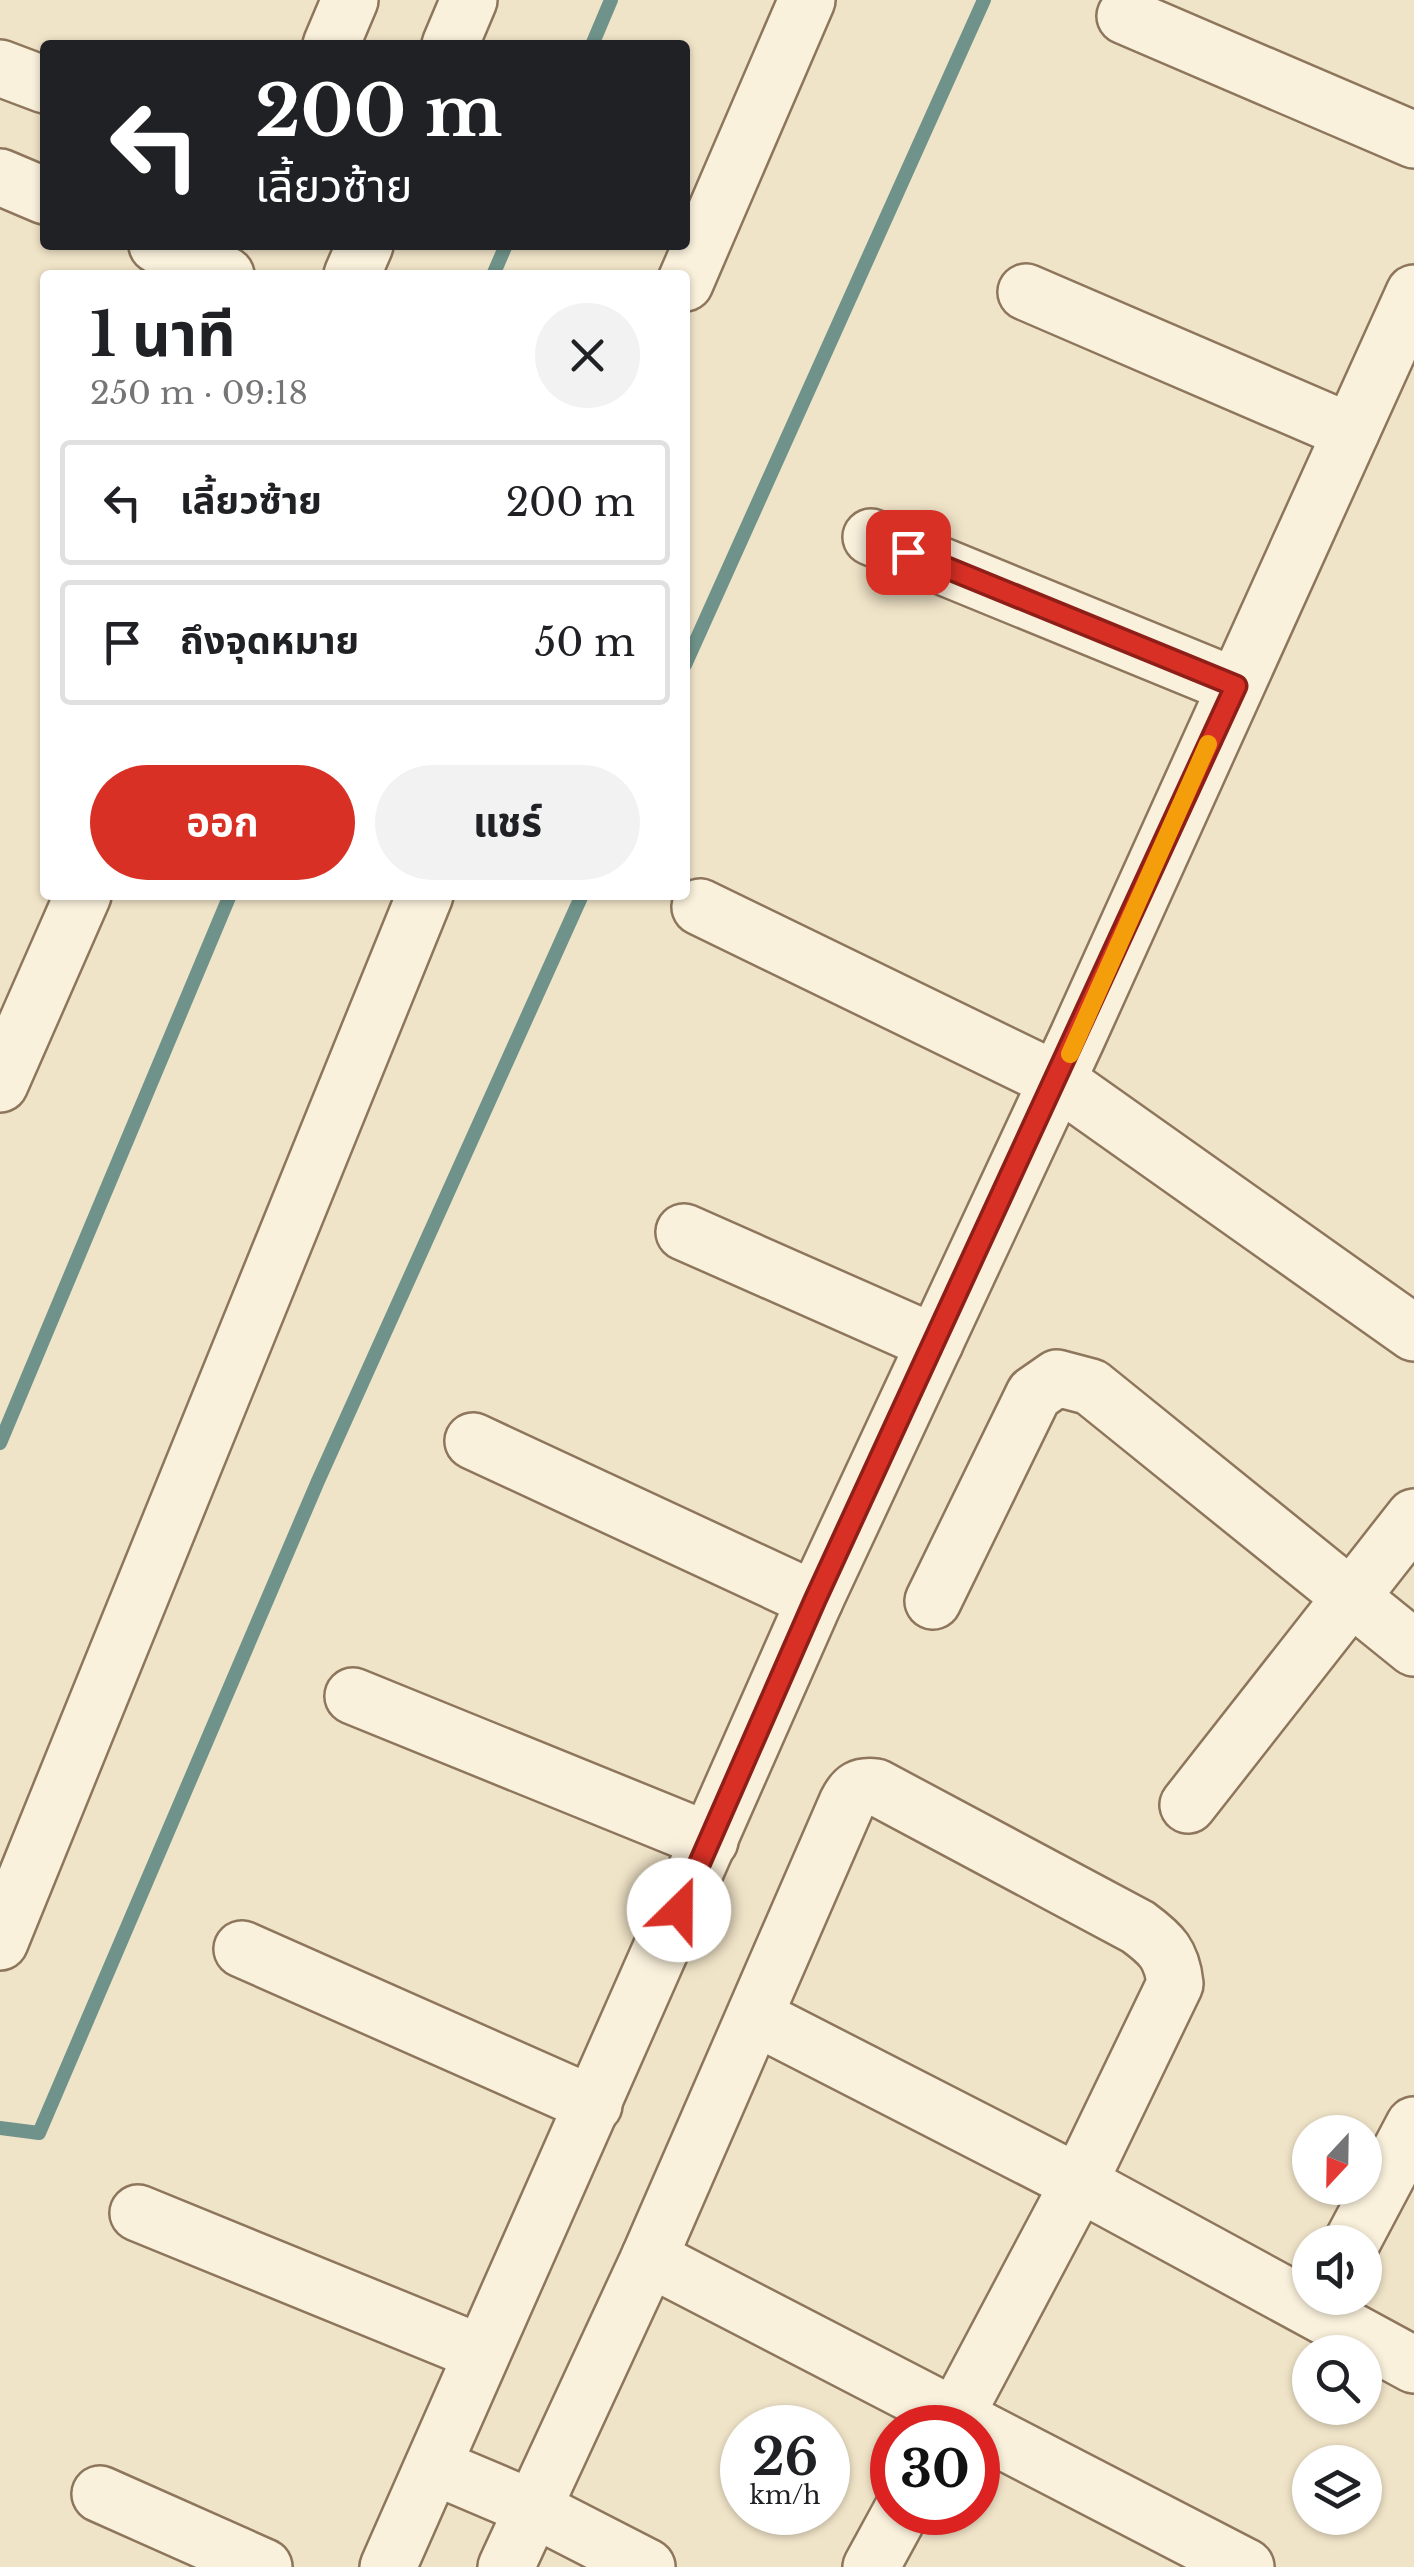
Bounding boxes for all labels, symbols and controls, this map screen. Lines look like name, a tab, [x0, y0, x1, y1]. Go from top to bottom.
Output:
text: 200 m	[255, 68, 502, 155]
icon: left	[90, 80, 220, 210]
text: เลี้ยวซ้าย	[255, 158, 412, 214]
text: 1 นาที	[90, 298, 236, 372]
button: close	[535, 303, 640, 408]
text: 250 m · 09:18	[90, 373, 308, 413]
icon: left	[95, 475, 150, 530]
text: เลี้ยวซ้าย	[180, 477, 322, 524]
text: 200 m	[506, 479, 635, 526]
pin	[866, 510, 951, 595]
icon: arrive	[881, 525, 936, 580]
icon: arrive	[95, 615, 150, 670]
text: ถึงจุดหมาย	[180, 617, 359, 664]
text: 50 m	[535, 619, 635, 666]
button: ออก	[90, 765, 355, 880]
button: แชร์	[375, 765, 640, 880]
position arrow	[627, 1858, 731, 1962]
north arrow	[1292, 2115, 1382, 2205]
map controls	[1292, 2115, 1382, 2535]
button: sound	[1292, 2225, 1382, 2315]
button: search	[1292, 2335, 1382, 2425]
speed limit sign: 30	[870, 2405, 1000, 2535]
text: 26	[752, 2426, 818, 2489]
button: layers	[1292, 2445, 1382, 2535]
text: km/h	[750, 2480, 820, 2511]

